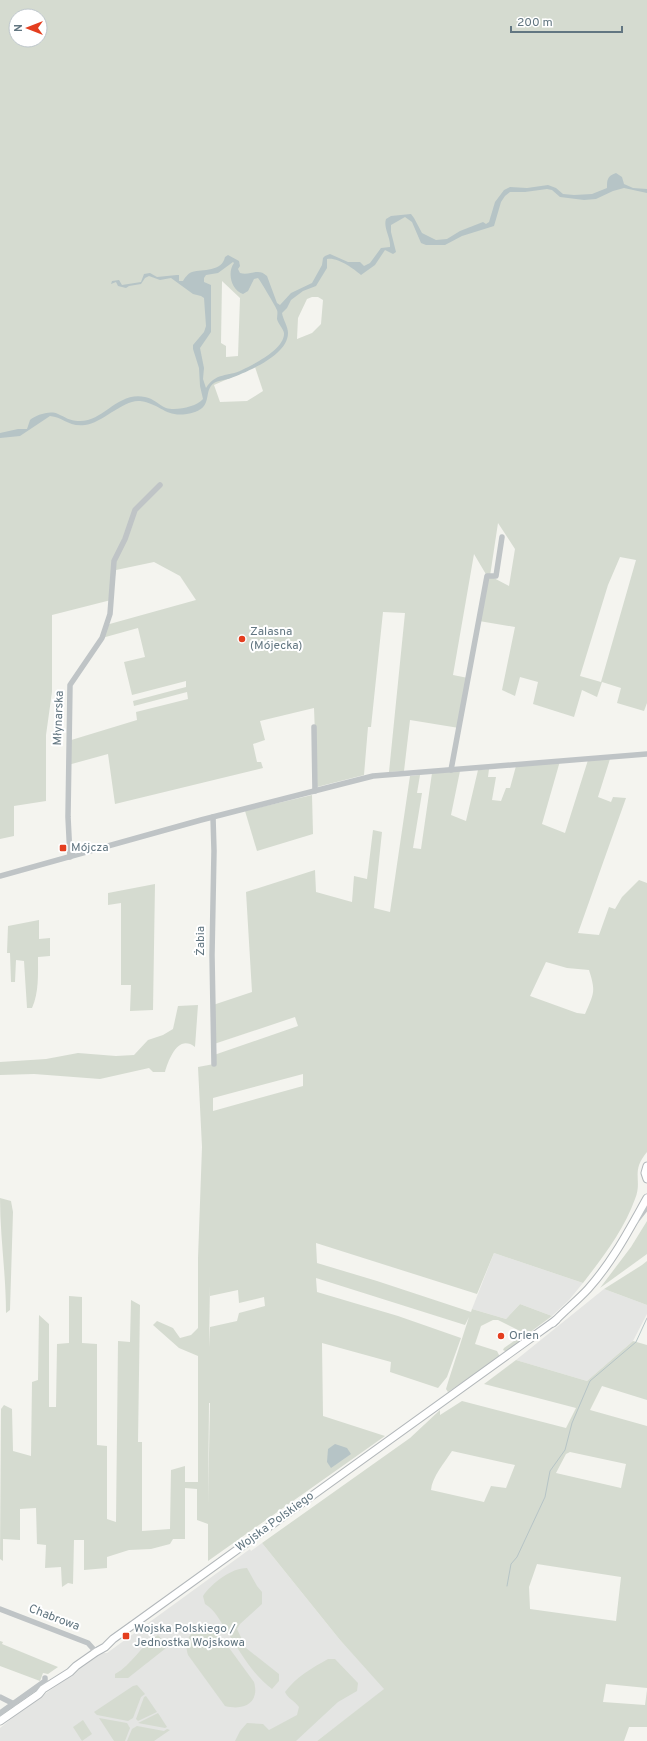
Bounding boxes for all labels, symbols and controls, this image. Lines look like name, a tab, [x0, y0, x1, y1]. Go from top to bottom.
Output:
north arrow	[8, 8, 48, 48]
scale bar	[511, 8, 622, 34]
text: 200 m	[517, 15, 553, 31]
text: N	[12, 24, 26, 32]
place label: Zalasna (Mójecka)	[250, 624, 302, 654]
marker: Zalasna (Mójecka)	[237, 634, 247, 644]
street label: Młynarska	[50, 690, 68, 746]
place label: Mójcza	[71, 840, 109, 856]
marker: Mójcza	[58, 843, 68, 853]
street label: Żabia	[193, 926, 209, 956]
place label: Orlen	[509, 1328, 539, 1344]
marker: Orlen	[496, 1331, 506, 1341]
street label: Wojska Polskiego	[233, 1488, 318, 1556]
street label: Chabrowa	[26, 1601, 82, 1635]
place label: Wojska Polskiego / Jednostka Wojskowa	[134, 1621, 245, 1651]
marker: Wojska Polskiego / Jednostka Wojskowa	[121, 1631, 131, 1641]

